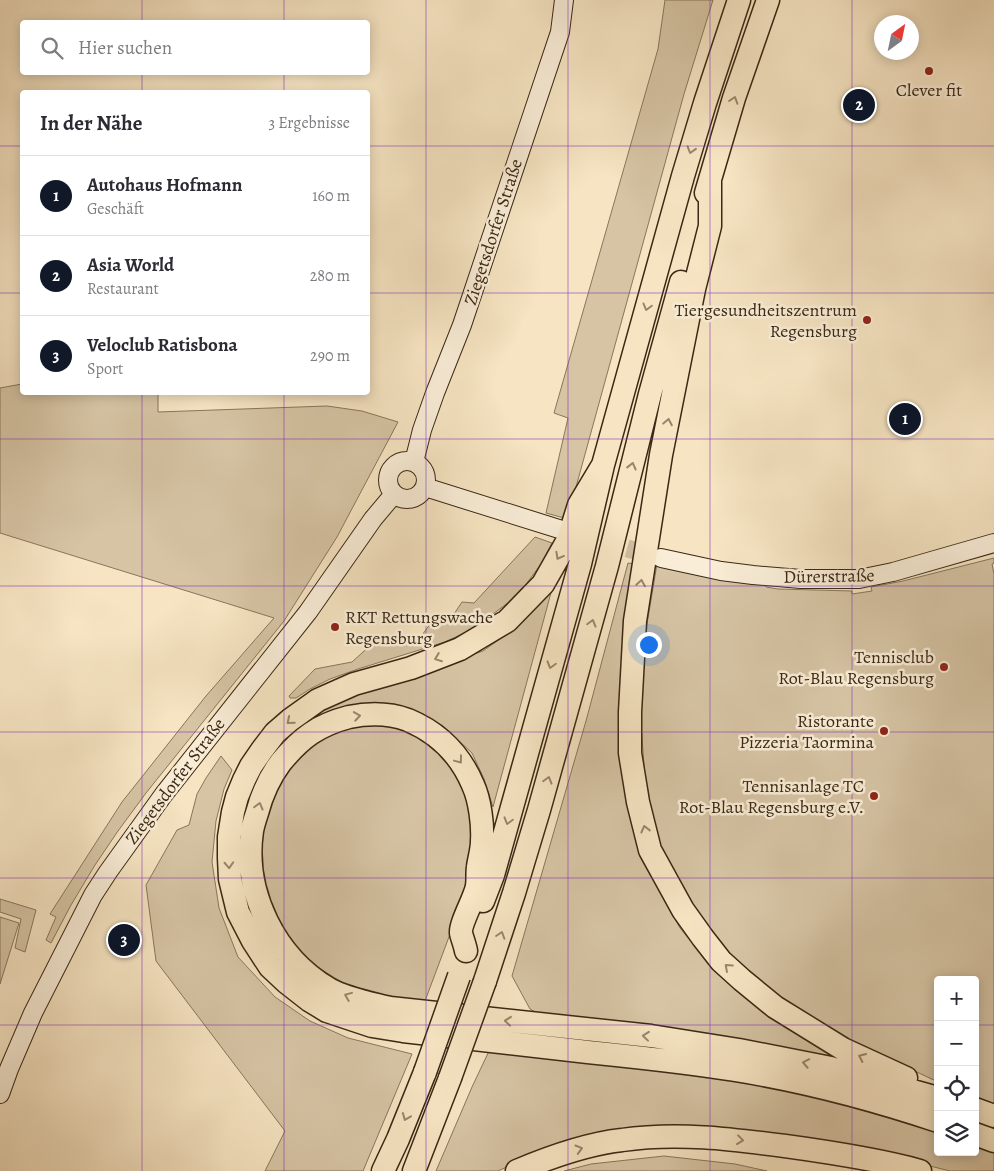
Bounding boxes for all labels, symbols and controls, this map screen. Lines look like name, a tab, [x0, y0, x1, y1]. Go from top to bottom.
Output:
north arrow	[874, 15, 919, 60]
search box	[20, 20, 370, 75]
icon: search	[38, 34, 66, 62]
text: Hier suchen	[78, 35, 172, 61]
marker: Clever fit	[923, 65, 935, 77]
place label: Clever fit	[896, 78, 962, 102]
pin: 2	[843, 86, 875, 124]
one-way arrow	[728, 96, 738, 105]
text: In der Nähe	[40, 109, 142, 137]
text: 3 Ergebnisse	[268, 112, 350, 134]
one-way arrow	[686, 146, 696, 154]
street label: Ziegetsdorfer Straße	[458, 156, 528, 308]
text: Autohaus Hofmann	[87, 172, 242, 198]
text: 1	[53, 185, 59, 207]
text: 160 m	[312, 185, 350, 207]
text: Geschäft	[87, 198, 144, 220]
text: Asia World	[87, 252, 174, 278]
text: 2	[52, 265, 60, 287]
text: 280 m	[310, 265, 350, 287]
text: Restaurant	[87, 278, 159, 300]
place label: Tiergesundheitszentrum Regensburg	[674, 298, 857, 343]
one-way arrow	[642, 302, 653, 311]
marker: Tiergesundheitszentrum Regensburg	[861, 314, 873, 326]
text: Veloclub Ratisbona	[87, 332, 238, 358]
text: 3	[53, 345, 59, 367]
text: 290 m	[310, 345, 350, 367]
text: Sport	[87, 358, 123, 380]
pin: 1	[889, 400, 921, 438]
one-way arrow	[662, 418, 672, 427]
one-way arrow	[627, 462, 637, 470]
one-way arrow	[555, 550, 565, 559]
street label: Dürerstraße	[783, 563, 875, 589]
one-way arrow	[636, 578, 646, 587]
place label: RKT Rettungswache Regensburg	[345, 605, 493, 650]
one-way arrow	[586, 619, 596, 628]
marker: RKT Rettungswache Regensburg	[329, 621, 341, 633]
your location	[636, 632, 662, 658]
place label: Tennisclub Rot-Blau Regensburg	[778, 645, 934, 690]
one-way arrow	[434, 652, 443, 662]
one-way arrow	[547, 660, 557, 669]
marker: Tennisclub Rot-Blau Regensburg	[938, 661, 950, 673]
place label: Ristorante Pizzeria Taormina	[739, 709, 875, 754]
one-way arrow	[352, 712, 361, 722]
street label: Ziegetsdorfer Straße	[120, 713, 230, 849]
one-way arrow	[286, 715, 295, 724]
marker: Ristorante Pizzeria Taormina	[878, 725, 890, 737]
one-way arrow	[453, 754, 461, 763]
place label: Tennisanlage TC Rot-Blau Regensburg e.V.	[679, 774, 864, 819]
one-way arrow	[542, 776, 552, 784]
marker: Tennisanlage TC Rot-Blau Regensburg e.V.	[868, 790, 880, 802]
one-way arrow	[253, 801, 264, 810]
one-way arrow	[503, 817, 513, 825]
one-way arrow	[640, 826, 650, 834]
one-way arrow	[224, 861, 235, 869]
pin: 3	[108, 921, 140, 959]
one-way arrow	[495, 931, 505, 940]
one-way arrow	[724, 964, 733, 973]
map controls	[934, 976, 979, 1156]
button: +	[934, 976, 979, 1021]
one-way arrow	[344, 992, 353, 1003]
one-way arrow	[504, 1016, 512, 1027]
button: −	[934, 1021, 979, 1066]
one-way arrow	[642, 1031, 650, 1042]
one-way arrow	[858, 1053, 867, 1064]
one-way arrow	[802, 1058, 810, 1069]
button: locate	[934, 1066, 979, 1111]
button: layers	[934, 1111, 979, 1156]
one-way arrow	[402, 1113, 412, 1121]
one-way arrow	[736, 1135, 744, 1145]
one-way arrow	[575, 1144, 583, 1155]

